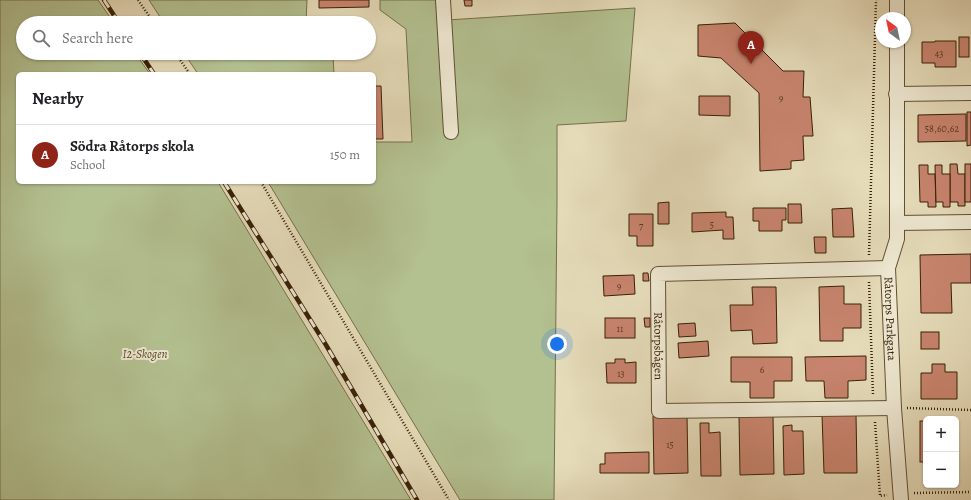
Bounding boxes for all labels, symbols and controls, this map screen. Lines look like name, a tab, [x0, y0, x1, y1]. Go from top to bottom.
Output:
north arrow	[875, 12, 911, 48]
search box	[16, 16, 376, 60]
icon: search	[30, 27, 52, 49]
text: Search here	[62, 28, 133, 48]
pin: A	[738, 31, 764, 64]
house number: 43	[935, 47, 943, 60]
text: Nearby	[32, 87, 83, 110]
house number: 9	[779, 91, 784, 104]
house number: 58,60,62	[925, 122, 959, 135]
text: Södra Råtorps skola	[70, 136, 194, 156]
text: A	[41, 146, 49, 163]
text: 150 m	[330, 146, 360, 163]
text: School	[70, 156, 105, 173]
house number: 5	[710, 218, 714, 231]
house number: 7	[639, 219, 644, 232]
street label: Råtorps Parkgata	[880, 276, 900, 361]
house number: 9	[617, 279, 622, 292]
street label: Råtorpsbågen	[650, 312, 667, 380]
house number: 11	[617, 322, 624, 335]
your location	[547, 334, 567, 354]
park label: I2-Skogen	[123, 346, 167, 362]
house number: 6	[760, 363, 765, 376]
house number: 13	[617, 367, 625, 380]
map controls	[923, 416, 959, 488]
button: +	[923, 416, 959, 452]
house number: 15	[666, 438, 674, 451]
button: −	[923, 452, 959, 488]

